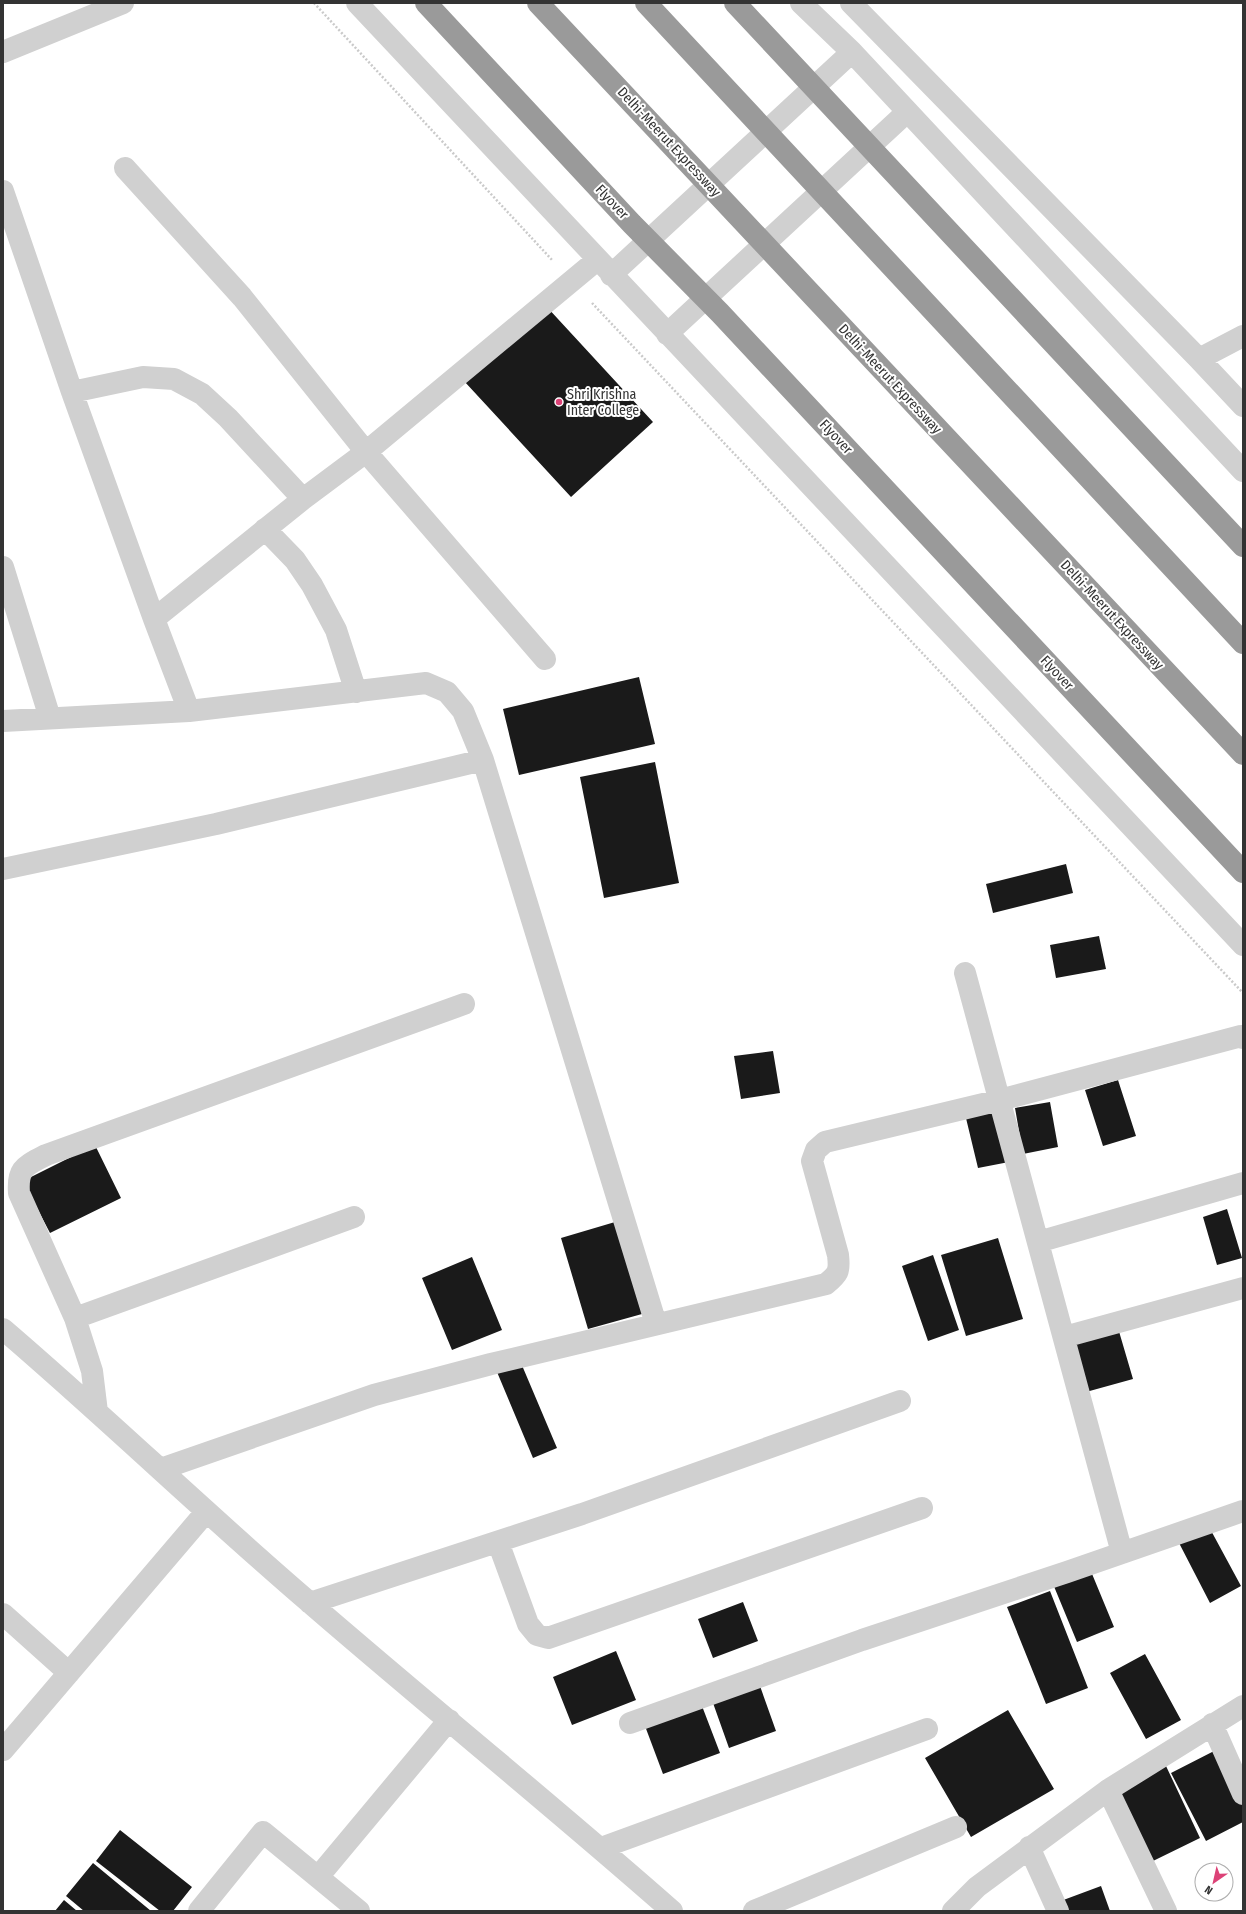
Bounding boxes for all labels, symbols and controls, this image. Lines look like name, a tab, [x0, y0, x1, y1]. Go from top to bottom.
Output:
street label: Delhi-Meerut Expressway	[614, 84, 725, 201]
street label: Flyover	[592, 181, 632, 223]
street label: Delhi-Meerut Expressway	[835, 321, 946, 438]
place label: Shri Krishna Inter College	[567, 386, 639, 419]
marker: Shri Krishna Inter College	[554, 397, 564, 407]
street label: Flyover	[816, 416, 856, 458]
street label: Delhi-Meerut Expressway	[1057, 557, 1168, 674]
street label: Flyover	[1037, 652, 1077, 694]
north arrow	[1194, 1862, 1234, 1902]
text: N	[1202, 1883, 1215, 1897]

